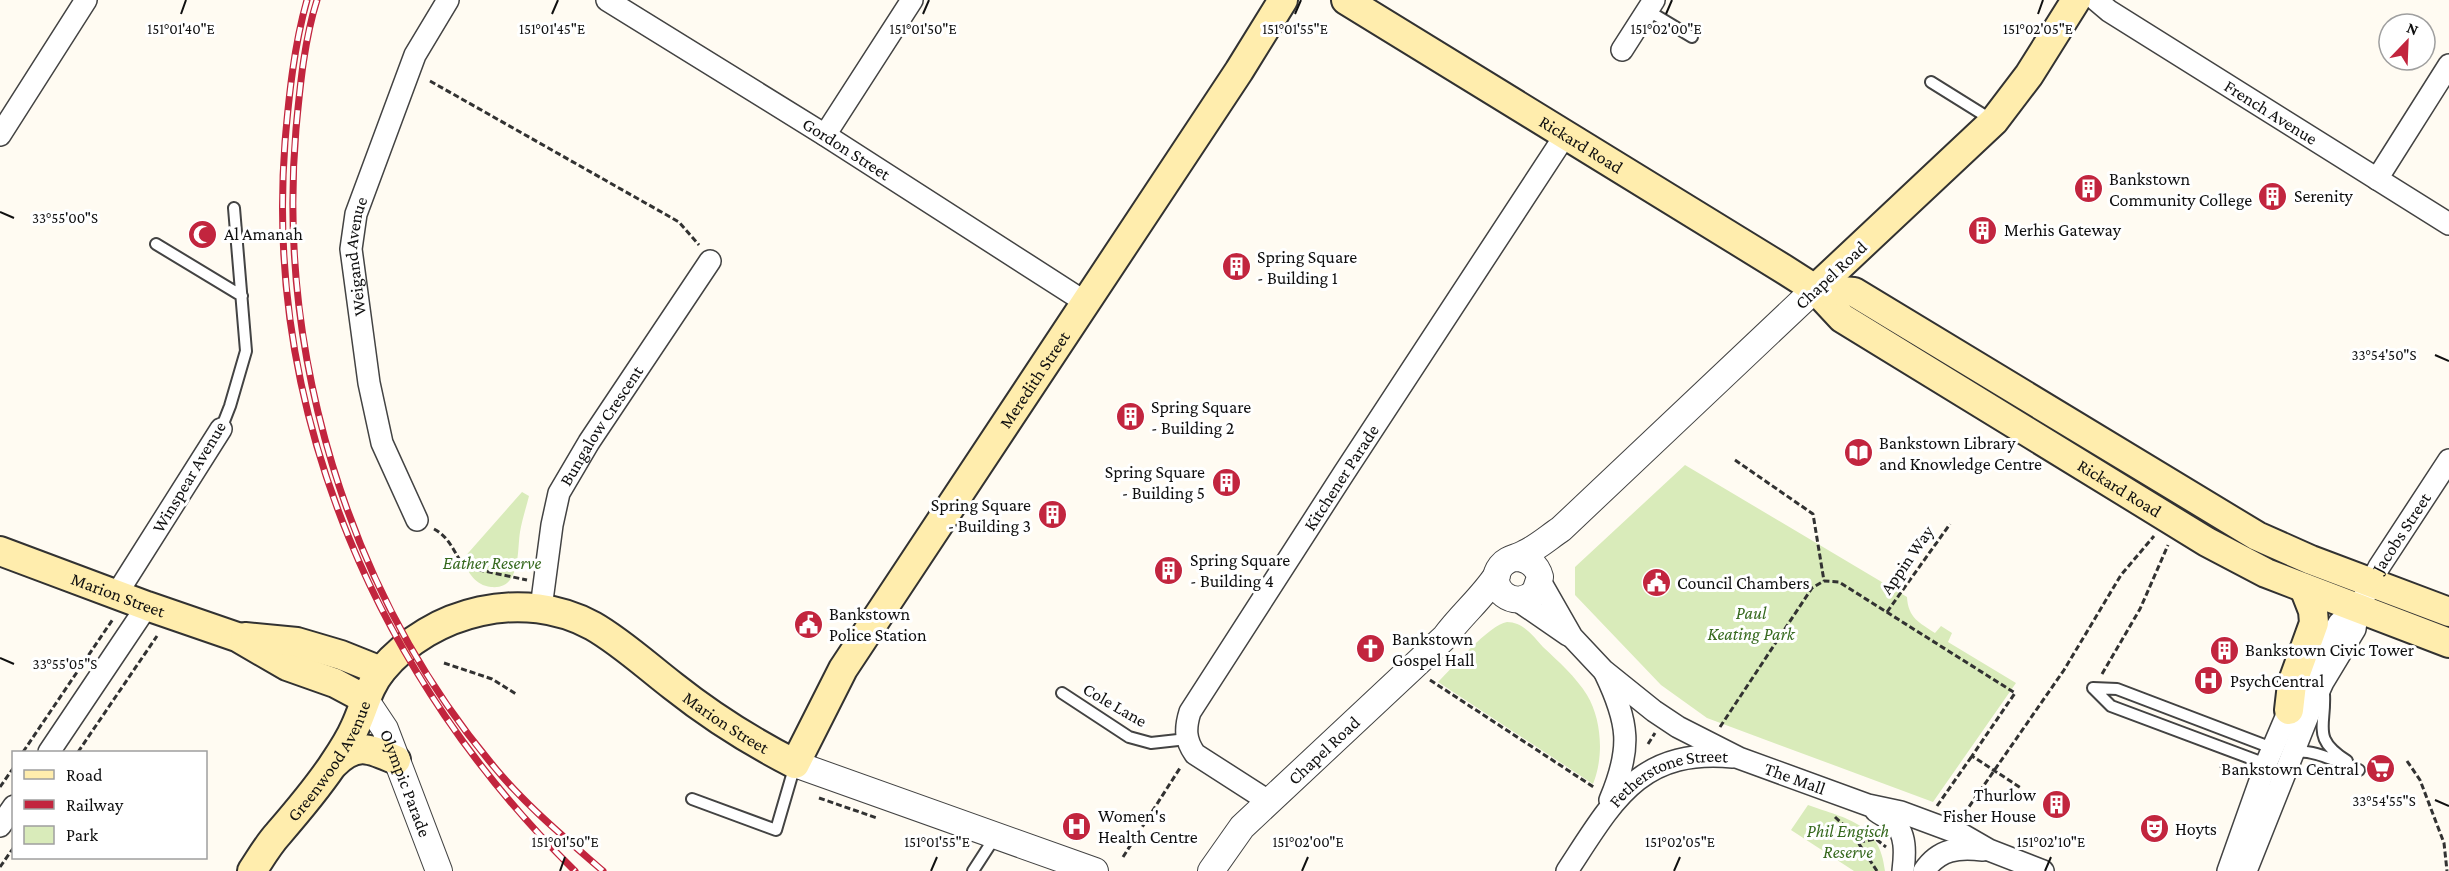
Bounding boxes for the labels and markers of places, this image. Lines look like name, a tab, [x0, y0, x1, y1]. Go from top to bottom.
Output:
place label: Bankstown Community College	[2109, 169, 2252, 210]
building icon: Bankstown Community College	[2072, 173, 2104, 205]
building icon: Serenity	[2257, 180, 2289, 212]
place label: Serenity	[2294, 186, 2353, 206]
building icon: Merhis Gateway	[1967, 214, 1999, 246]
mosque icon: Al Amanah	[187, 218, 219, 250]
place label: Merhis Gateway	[2004, 220, 2122, 240]
place label: Al Amanah	[224, 224, 303, 244]
place label: Spring Square - Building 1	[1257, 247, 1357, 288]
building icon: Spring Square - Building 1	[1220, 251, 1252, 283]
place label: Spring Square - Building 2	[1151, 397, 1251, 438]
building icon: Spring Square - Building 2	[1114, 401, 1146, 433]
place label: Bankstown Library and Knowledge Centre	[1879, 433, 2042, 474]
library icon: Bankstown Library and Knowledge Centre	[1842, 437, 1874, 469]
place label: Spring Square - Building 5	[1105, 462, 1205, 503]
building icon: Spring Square - Building 5	[1210, 466, 1242, 498]
place label: Spring Square - Building 3	[931, 495, 1031, 536]
building icon: Spring Square - Building 3	[1036, 499, 1068, 531]
place label: Spring Square - Building 4	[1190, 550, 1290, 591]
building icon: Spring Square - Building 4	[1153, 554, 1185, 586]
public building icon: Council Chambers	[1640, 567, 1672, 599]
place label: Council Chambers	[1677, 573, 1810, 593]
place label: Bankstown Police Station	[829, 604, 927, 645]
public building icon: Bankstown Police Station	[792, 608, 824, 640]
place label: Bankstown Gospel Hall	[1392, 629, 1475, 670]
church icon: Bankstown Gospel Hall	[1355, 633, 1387, 665]
building icon: Bankstown Civic Tower	[2208, 634, 2240, 666]
place label: Bankstown Civic Tower	[2245, 640, 2415, 660]
hospital icon: PsychCentral	[2193, 665, 2225, 697]
place label: PsychCentral	[2230, 671, 2324, 691]
supermarket icon: Bankstown Central	[2364, 753, 2396, 785]
place label: Bankstown Central	[2221, 759, 2359, 779]
place label: Thurlow Fisher House	[1943, 785, 2037, 826]
building icon: Thurlow Fisher House	[2041, 789, 2073, 821]
place label: Women's Health Centre	[1098, 806, 1198, 847]
hospital icon: Women's Health Centre	[1061, 810, 1093, 842]
theatre icon: Hoyts	[2138, 813, 2170, 845]
place label: Hoyts	[2175, 819, 2217, 839]

